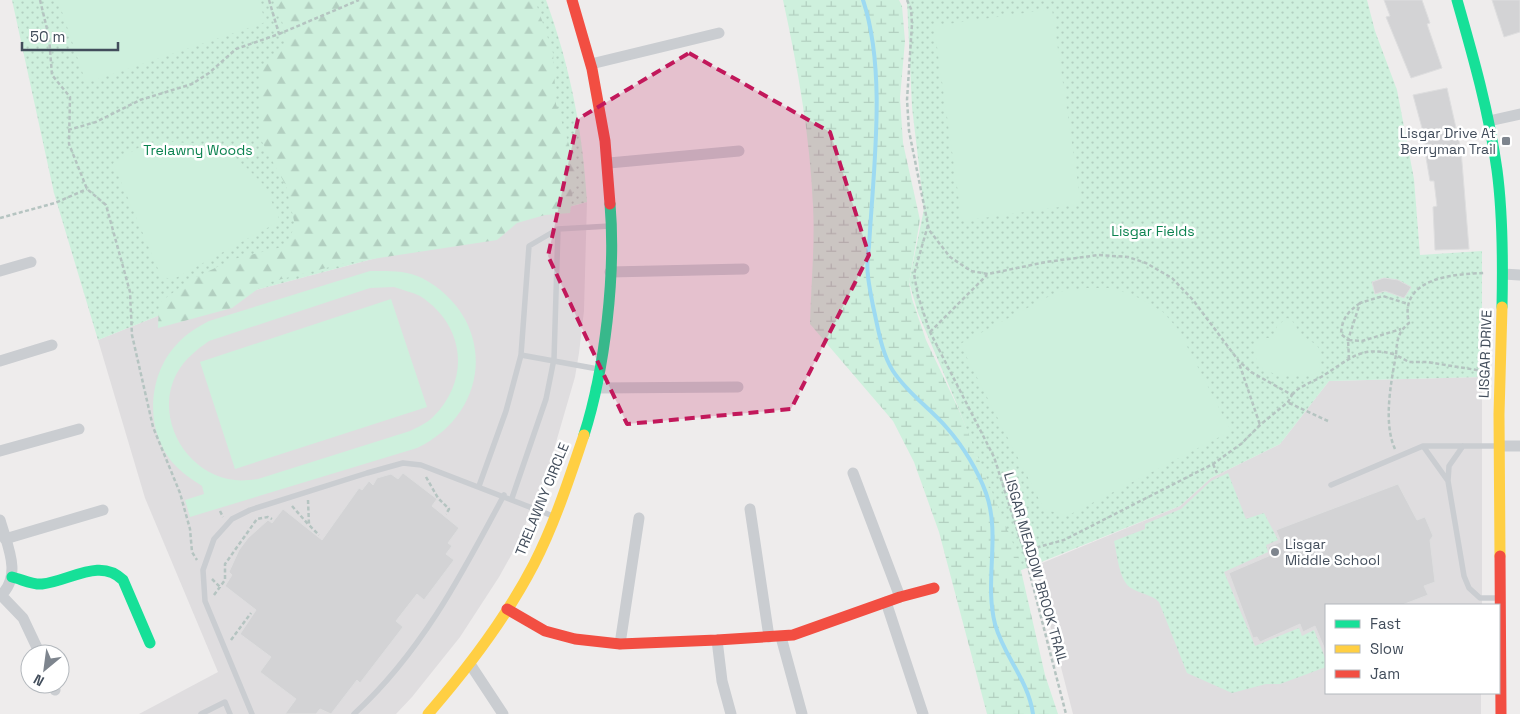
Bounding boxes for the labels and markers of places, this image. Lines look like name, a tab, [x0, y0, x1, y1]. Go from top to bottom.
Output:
place label: Lisgar Drive At Berryman Trail	[1400, 124, 1496, 158]
marker: Lisgar Drive At Berryman Trail	[1500, 135, 1512, 147]
place label: Lisgar Middle School	[1285, 535, 1380, 569]
marker: Lisgar Middle School	[1269, 546, 1281, 558]

